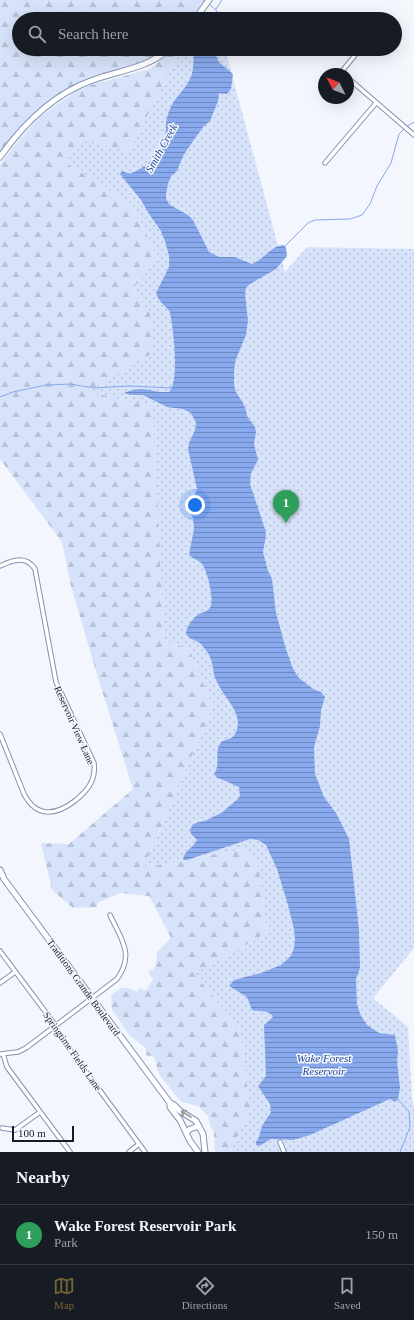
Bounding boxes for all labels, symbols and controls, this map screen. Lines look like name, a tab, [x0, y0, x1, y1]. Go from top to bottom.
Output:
search box	[12, 12, 402, 56]
icon: search	[26, 23, 48, 45]
text: Search here	[58, 26, 128, 42]
north arrow	[318, 68, 354, 104]
water label: Smith Creek	[143, 121, 180, 174]
pin: 1	[273, 490, 299, 523]
your location	[185, 495, 205, 515]
street label: Reservoir View Lane	[52, 684, 97, 767]
street label: Traditions Grande Boulevard	[45, 937, 122, 1038]
street label: Springtime Fields Lane	[41, 1010, 104, 1093]
water label: Wake Forest Reservoir	[297, 1052, 352, 1077]
one-way arrow	[180, 1110, 191, 1118]
scale bar	[12, 1124, 74, 1143]
text: 100 m	[18, 1127, 46, 1139]
text: Nearby	[16, 1168, 70, 1187]
text: Wake Forest Reservoir Park	[54, 1218, 236, 1234]
text: 1	[26, 1227, 32, 1242]
text: 150 m	[365, 1227, 398, 1242]
text: Park	[54, 1235, 78, 1250]
tab: Map	[53, 1275, 75, 1311]
tab: Directions	[182, 1275, 227, 1311]
tab: Saved	[334, 1275, 361, 1311]

